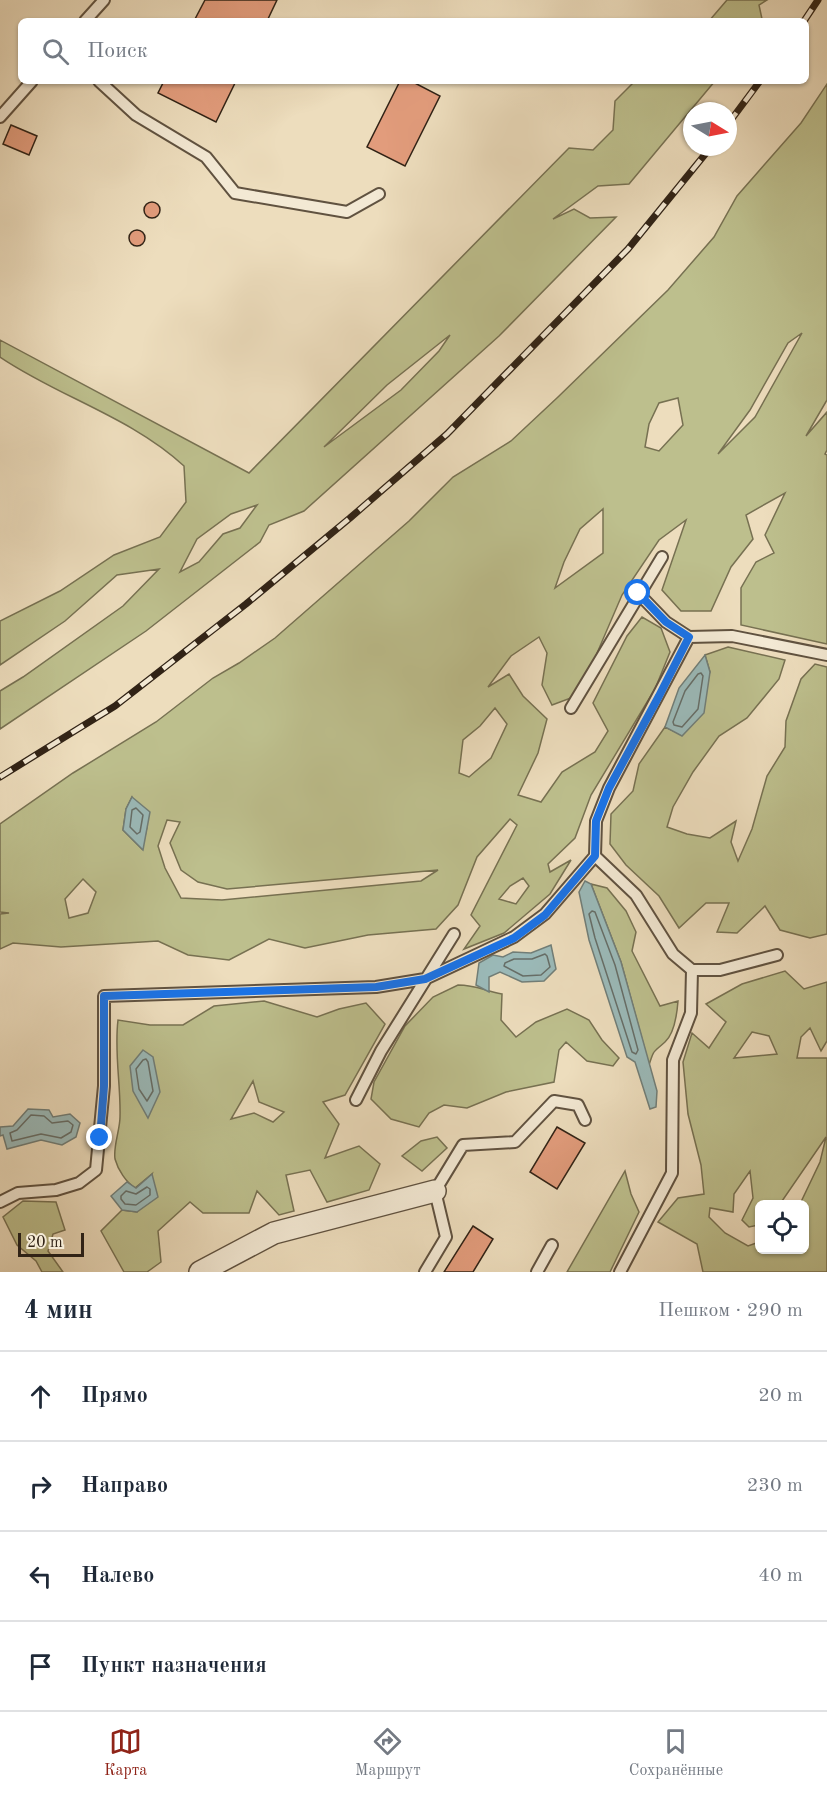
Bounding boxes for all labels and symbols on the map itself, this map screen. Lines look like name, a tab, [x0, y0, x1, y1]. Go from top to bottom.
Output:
north arrow	[683, 102, 737, 156]
route start	[624, 579, 650, 605]
route end	[86, 1124, 112, 1150]
scale bar	[18, 1230, 84, 1258]

